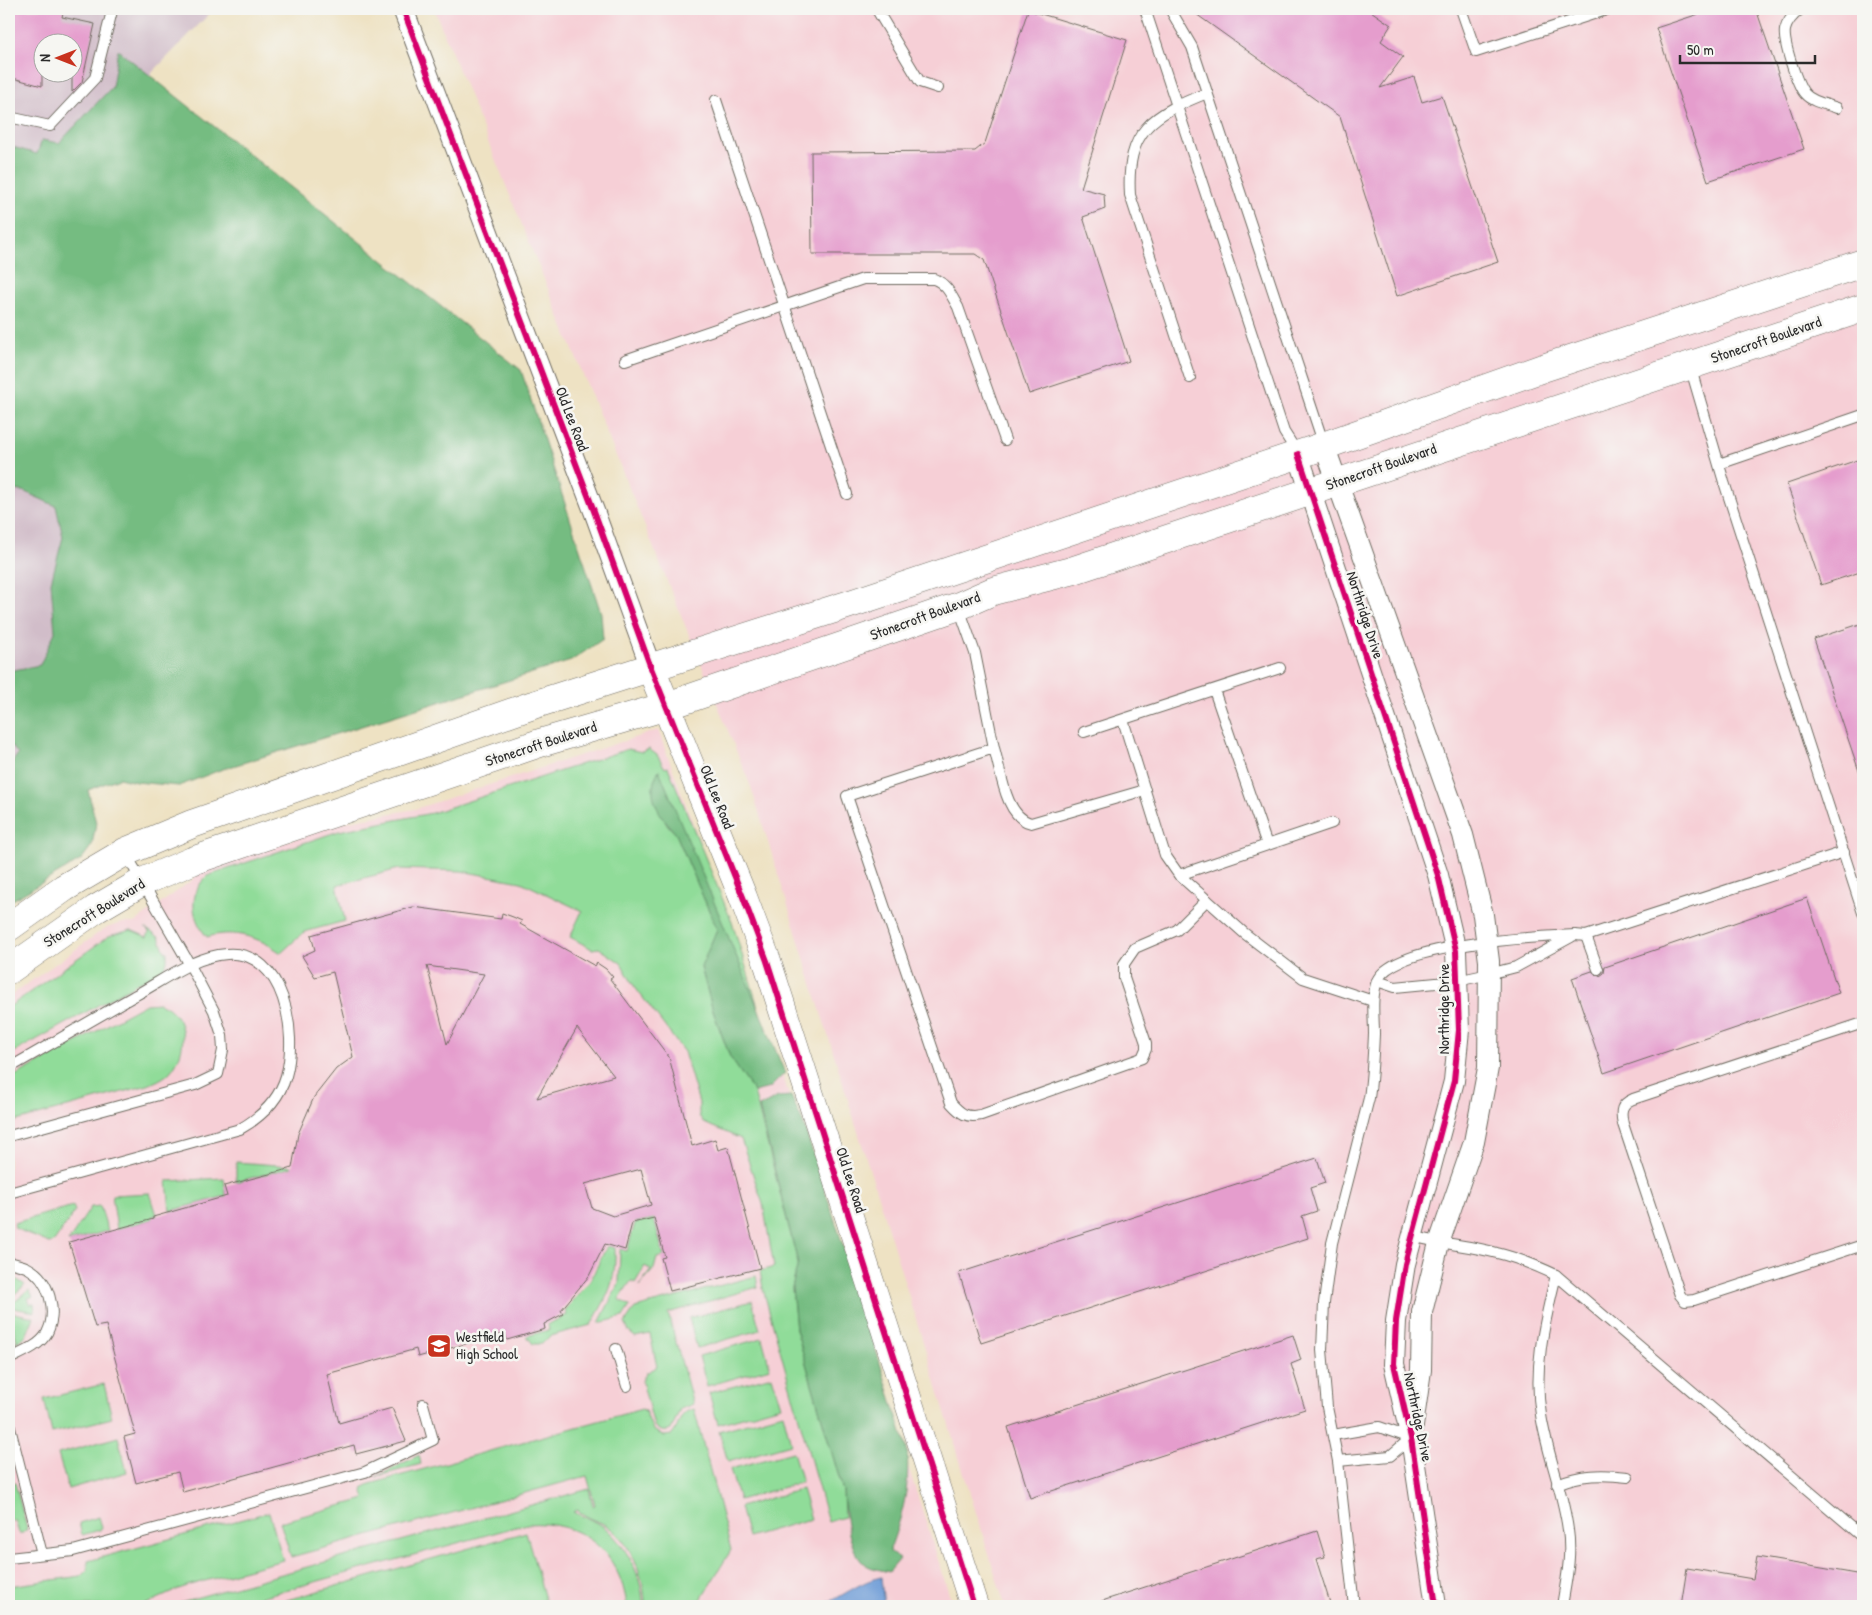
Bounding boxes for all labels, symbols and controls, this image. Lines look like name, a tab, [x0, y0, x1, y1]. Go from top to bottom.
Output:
north arrow	[32, 32, 82, 82]
scale bar	[1680, 32, 1814, 64]
text: 50 m	[1687, 39, 1714, 60]
text: N	[35, 54, 54, 62]
street label: Stonecroft Boulevard	[1708, 311, 1824, 368]
street label: Old Lee Road	[551, 384, 594, 454]
street label: Stonecroft Boulevard	[1323, 438, 1439, 495]
street label: Northridge Drive	[1341, 569, 1389, 661]
street label: Stonecroft Boulevard	[867, 586, 983, 645]
street label: Stonecroft Boulevard	[483, 716, 599, 771]
street label: Old Lee Road	[695, 762, 740, 832]
street label: Stonecroft Boulevard	[39, 873, 148, 952]
street label: Northridge Drive	[1433, 964, 1454, 1054]
street label: Old Lee Road	[831, 1145, 872, 1215]
place label: Westfield High School	[456, 1326, 518, 1364]
school or university icon: Westfield High School	[426, 1333, 452, 1359]
street label: Northridge Drive	[1399, 1370, 1438, 1463]

